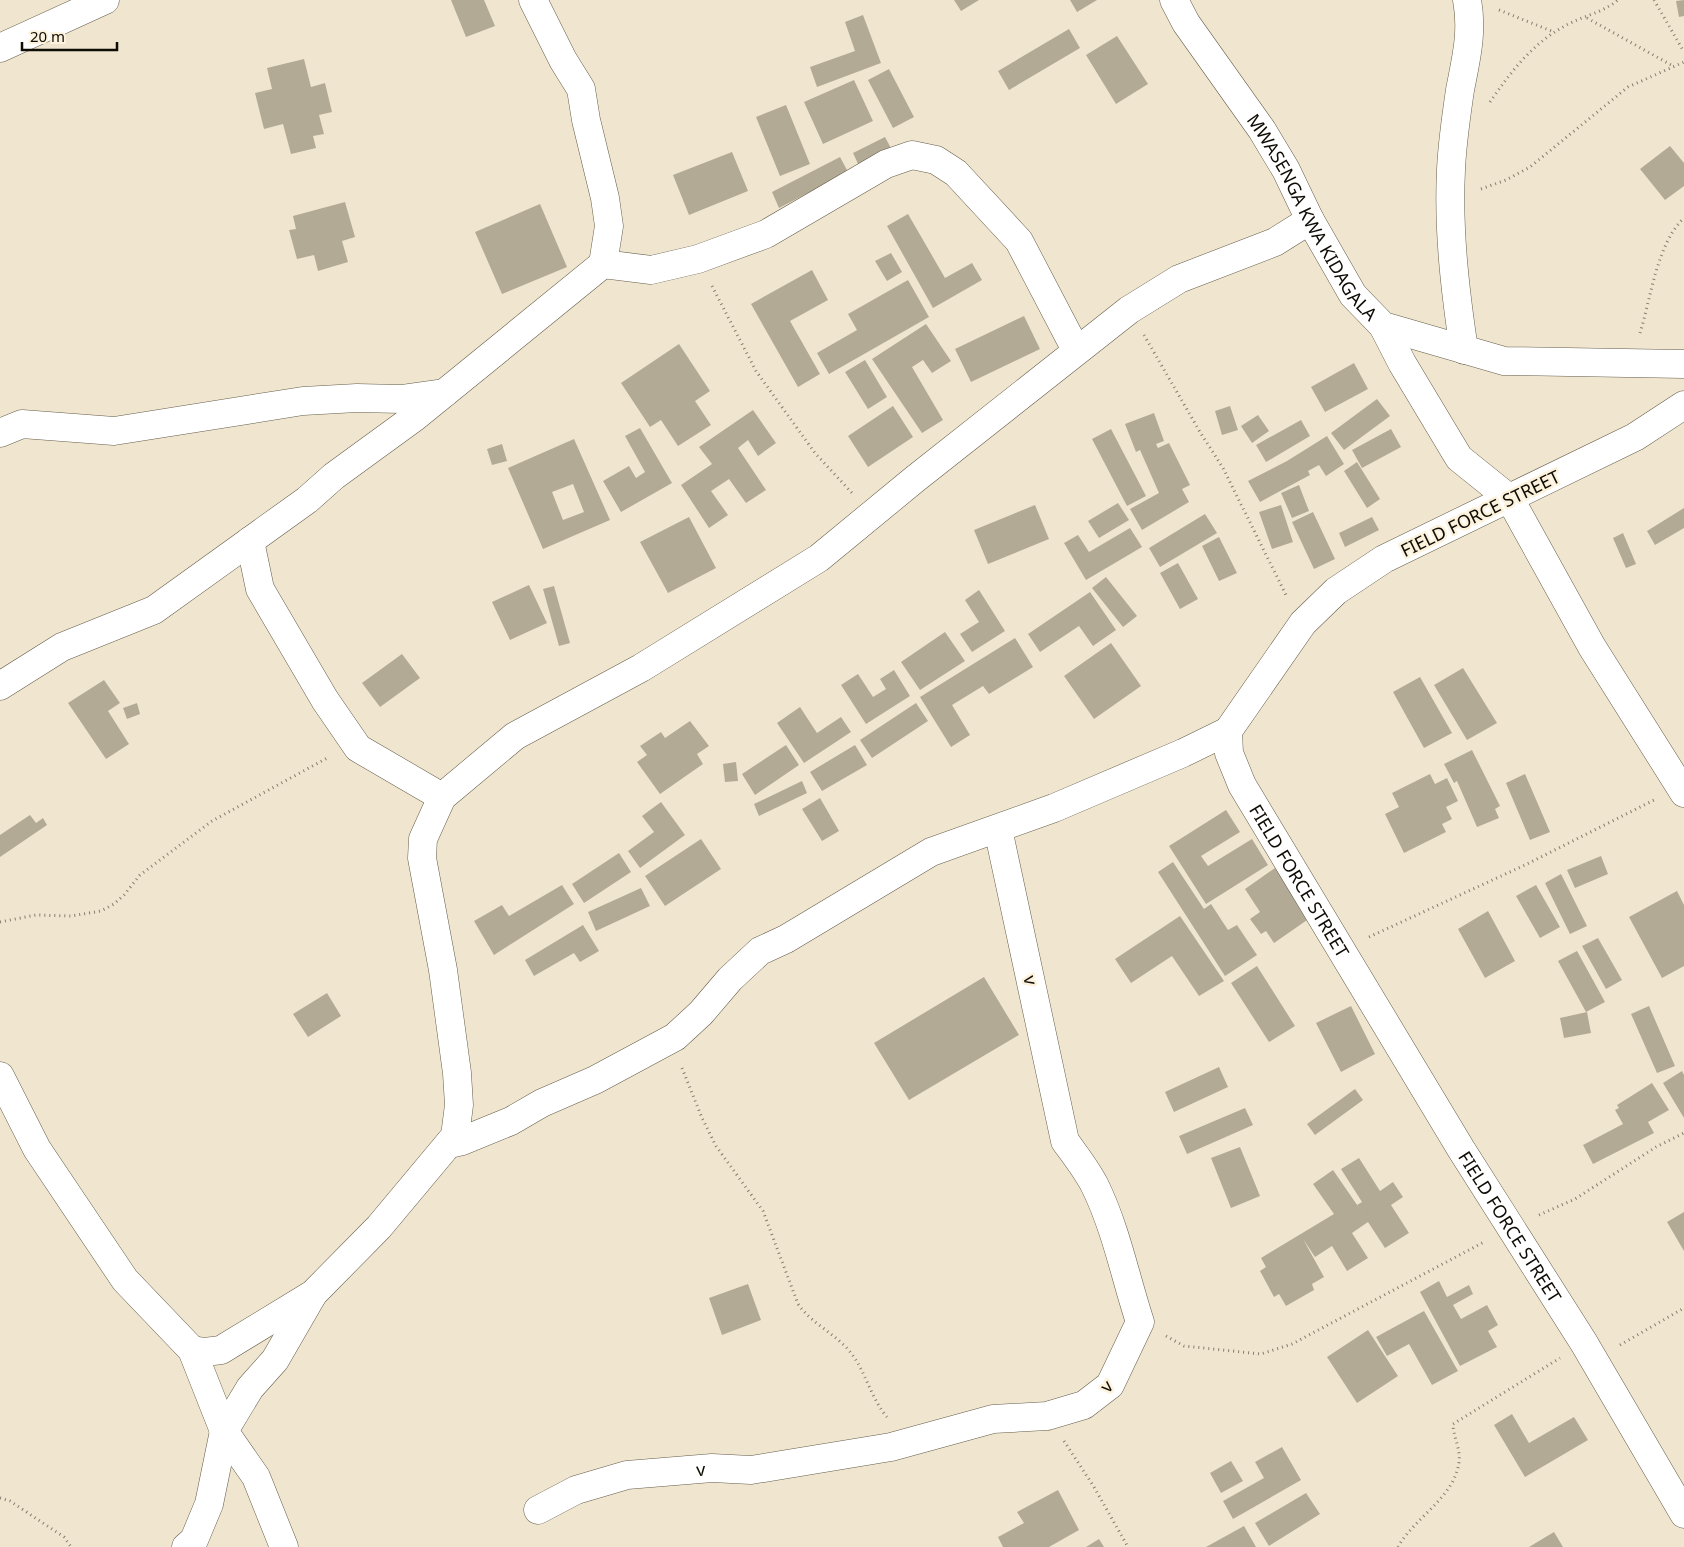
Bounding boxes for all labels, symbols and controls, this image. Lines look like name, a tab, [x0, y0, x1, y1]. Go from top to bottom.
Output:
scale bar	[22, 20, 118, 52]
text: 20 m	[30, 26, 65, 46]
street label: MWASENGA KWA KIDAGALA	[1242, 109, 1383, 326]
street label: FIELD FORCE STREET	[1396, 464, 1564, 562]
street label: FIELD FORCE STREET	[1244, 800, 1355, 962]
street label: v	[1018, 973, 1044, 988]
street label: FIELD FORCE STREET	[1453, 1146, 1567, 1307]
street label: v	[1094, 1374, 1118, 1398]
street label: v	[695, 1457, 707, 1481]

